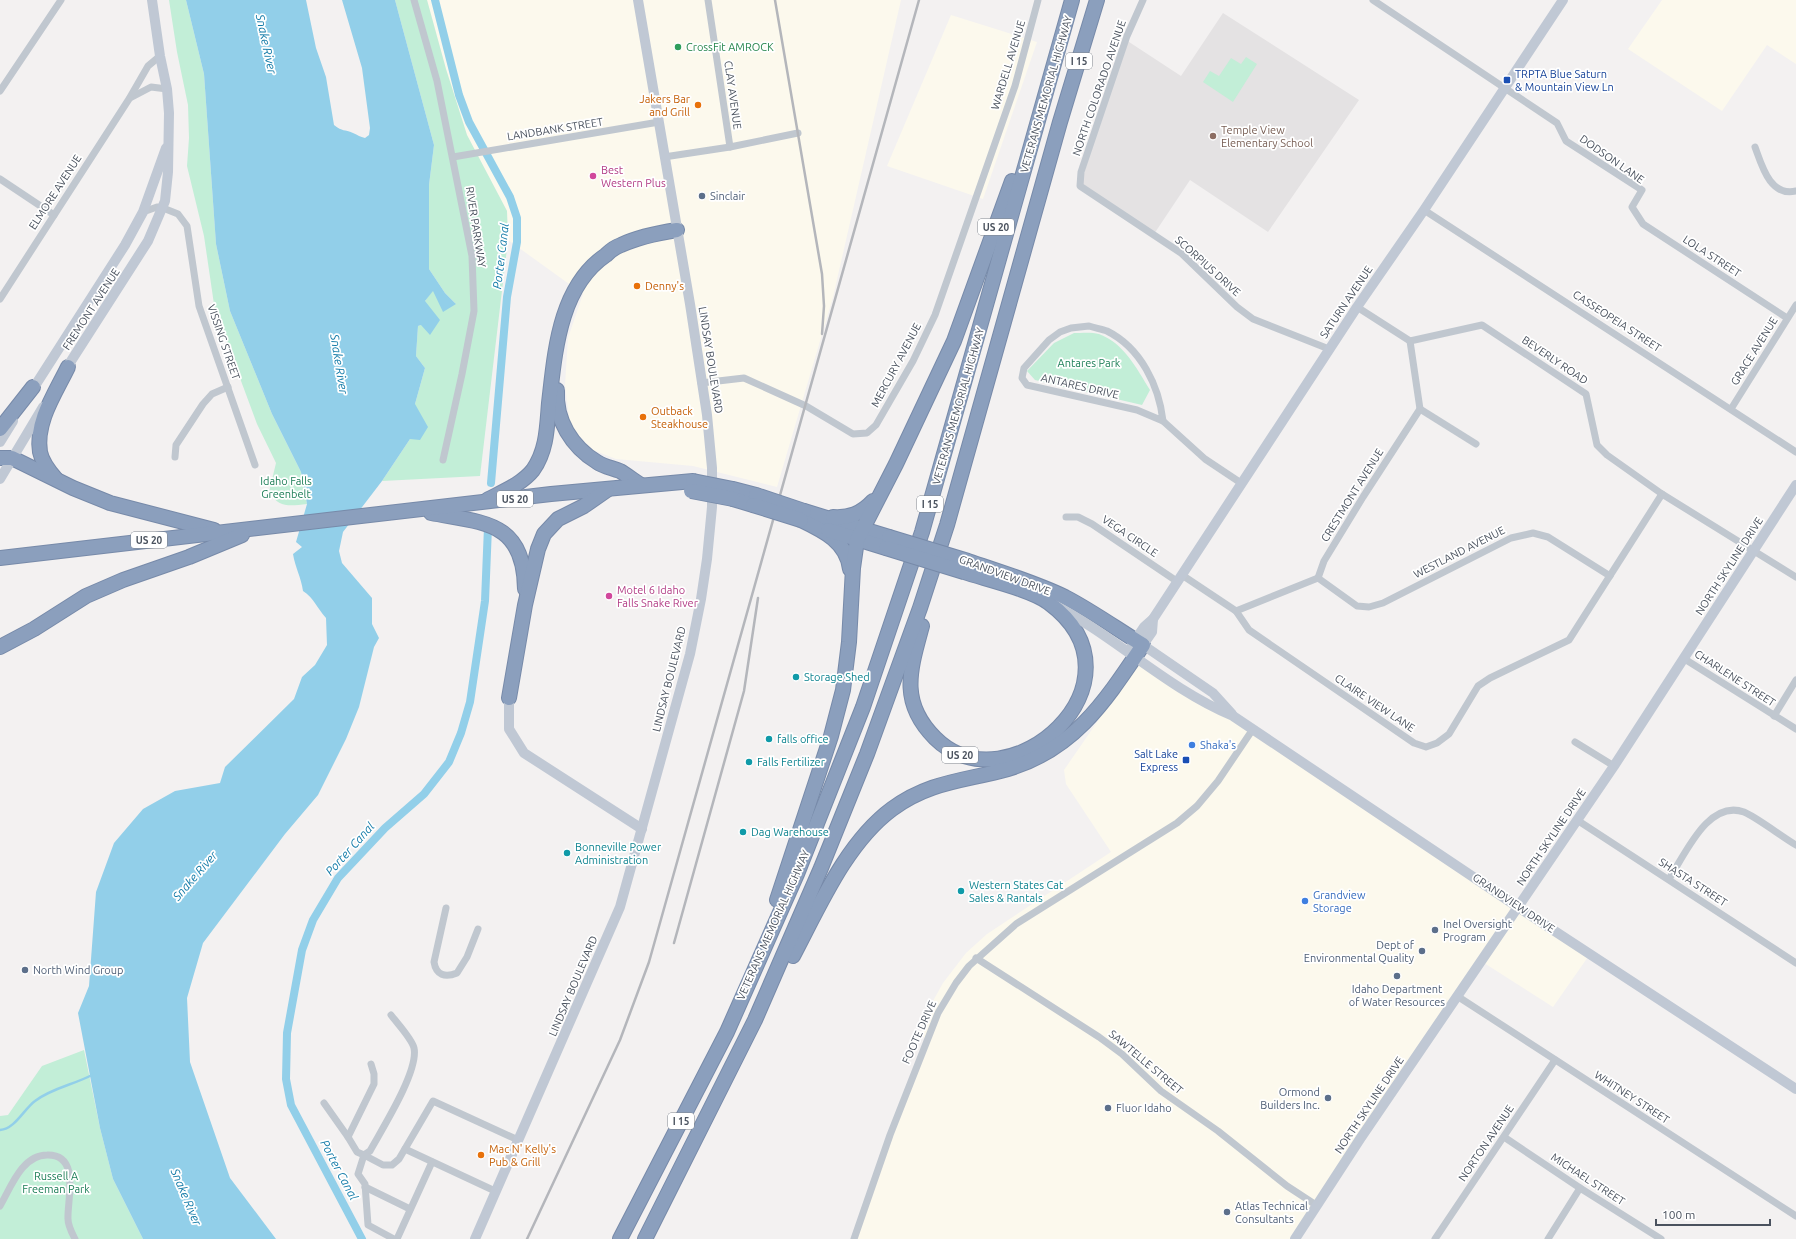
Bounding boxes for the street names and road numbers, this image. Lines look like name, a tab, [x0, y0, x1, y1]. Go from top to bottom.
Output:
street label: VETERANS MEMORIAL HIGHWAY	[1018, 13, 1074, 174]
street label: NORTH COLORADO AVENUE	[1070, 18, 1128, 158]
street label: WARDELL AVENUE	[989, 19, 1027, 111]
road number: I 15	[1066, 53, 1092, 69]
street label: CLAY AVENUE	[722, 60, 744, 130]
street label: LANDBANK STREET	[506, 115, 604, 143]
street label: DODSON LANE	[1578, 132, 1646, 186]
street label: ELMORE AVENUE	[26, 152, 84, 232]
street label: RIVER PARKWAY	[464, 186, 488, 269]
road number: US 20	[978, 219, 1014, 235]
street label: LOLA STREET	[1681, 233, 1743, 279]
street label: SCORPIUS DRIVE	[1173, 234, 1243, 298]
street label: SATURN AVENUE	[1317, 264, 1375, 340]
street label: FREMONT AVENUE	[60, 266, 122, 352]
street label: CASSEOPEIA STREET	[1571, 288, 1663, 354]
street label: VISSING STREET	[205, 303, 243, 381]
street label: LINDSAY BOULEVARD	[697, 306, 725, 415]
street label: GRACE AVENUE	[1728, 315, 1780, 387]
street label: MERCURY AVENUE	[869, 321, 923, 409]
street label: VETERANS MEMORIAL HIGHWAY	[930, 325, 986, 486]
street label: BEVERLY ROAD	[1520, 334, 1590, 387]
street label: ANTARES DRIVE	[1040, 371, 1120, 401]
street label: CRESTMONT AVENUE	[1318, 446, 1386, 544]
road number: US 20	[497, 491, 533, 507]
road number: I 15	[917, 496, 943, 512]
street label: VEGA CIRCLE	[1100, 513, 1160, 559]
street label: NORTH SKYLINE DRIVE	[1693, 515, 1765, 617]
street label: WESTLAND AVENUE	[1411, 524, 1507, 580]
road number: US 20	[131, 532, 167, 548]
street label: GRANDVIEW DRIVE	[958, 553, 1052, 597]
street label: LINDSAY BOULEVARD	[650, 625, 688, 733]
street label: CHARLENE STREET	[1692, 647, 1778, 709]
street label: CLAIRE VIEW LANE	[1333, 672, 1417, 734]
road number: US 20	[942, 747, 978, 763]
street label: NORTH SKYLINE DRIVE	[1514, 786, 1588, 888]
street label: VETERANS MEMORIAL HIGHWAY	[734, 848, 812, 1002]
street label: SHASTA STREET	[1657, 855, 1729, 909]
street label: GRANDVIEW DRIVE	[1471, 871, 1557, 935]
street label: LINDSAY BOULEVARD	[546, 934, 600, 1038]
street label: FOOTE DRIVE	[900, 998, 938, 1066]
street label: SAWTELLE STREET	[1107, 1028, 1185, 1096]
street label: NORTH SKYLINE DRIVE	[1332, 1054, 1406, 1156]
street label: WHITNEY STREET	[1592, 1068, 1672, 1126]
street label: NORTON AVENUE	[1456, 1103, 1516, 1183]
road number: I 15	[668, 1113, 694, 1129]
street label: MICHAEL STREET	[1549, 1151, 1627, 1207]

